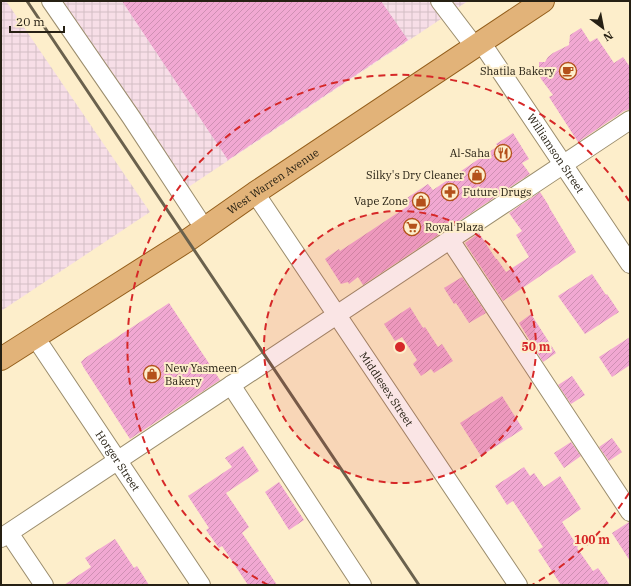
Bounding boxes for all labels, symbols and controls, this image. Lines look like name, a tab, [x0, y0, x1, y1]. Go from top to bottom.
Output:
scale bar	[10, 8, 64, 34]
north arrow	[583, 8, 623, 48]
text: 20 m	[16, 14, 45, 29]
text: N	[601, 28, 616, 45]
cafe icon: Shatila Bakery	[558, 61, 578, 81]
place label: Shatila Bakery	[480, 64, 555, 78]
street label: Williamson Street	[524, 111, 587, 196]
restaurant icon: Al-Saha	[493, 143, 513, 163]
street label: West Warren Avenue	[224, 145, 322, 217]
place label: Al-Saha	[450, 146, 490, 160]
shop icon: Silky's Dry Cleaner	[467, 165, 487, 185]
place label: Silky's Dry Cleaner	[366, 168, 464, 182]
pharmacy icon: Future Drugs	[440, 182, 460, 202]
place label: Future Drugs	[463, 185, 531, 199]
shop icon: Vape Zone	[411, 191, 431, 211]
place label: Vape Zone	[354, 194, 408, 208]
supermarket icon: Royal Plaza	[402, 217, 422, 237]
place label: Royal Plaza	[425, 220, 484, 234]
text: 50 m	[522, 339, 551, 354]
centre of rings	[393, 340, 407, 354]
street label: Middlesex Street	[357, 349, 416, 429]
place label: New Yasmeen Bakery	[165, 361, 237, 388]
shop icon: New Yasmeen Bakery	[142, 364, 162, 384]
street label: Horger Street	[93, 428, 143, 494]
text: 100 m	[574, 532, 610, 547]

